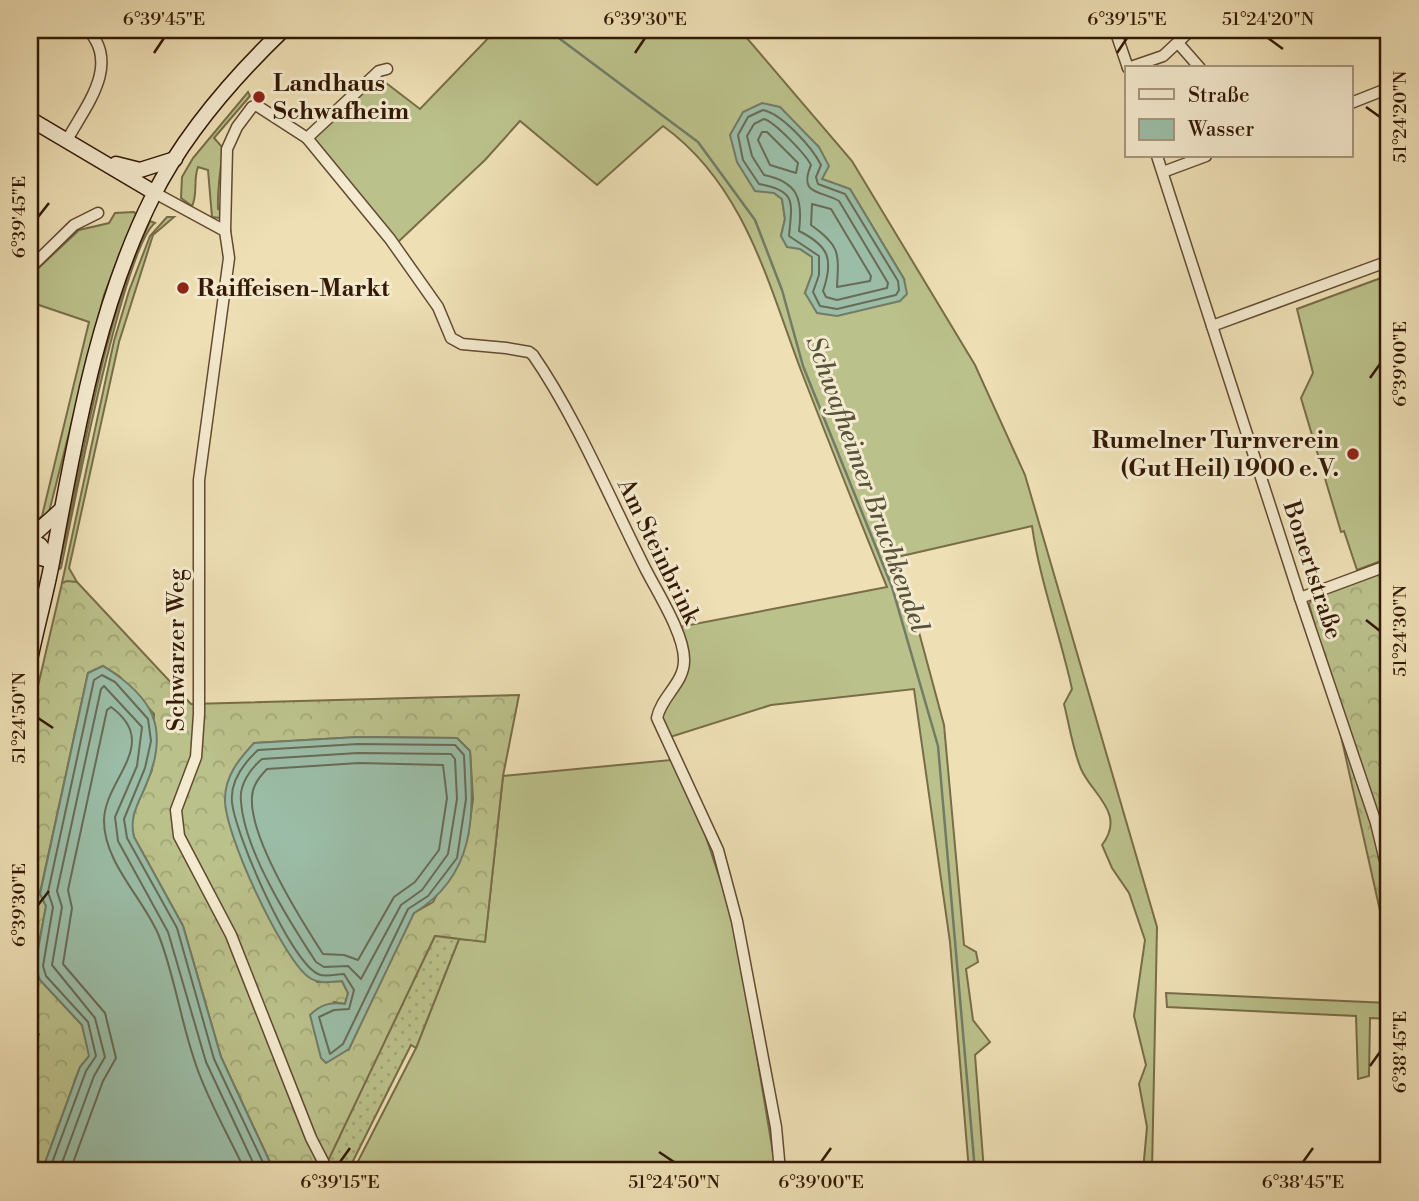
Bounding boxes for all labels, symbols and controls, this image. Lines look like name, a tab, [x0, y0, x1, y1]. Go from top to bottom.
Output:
text: 6°39'45"E	[123, 8, 205, 31]
text: 6°39'30"E	[603, 8, 687, 31]
text: 6°39'15"E	[1087, 8, 1167, 31]
text: 51°24'20"N	[1222, 8, 1315, 31]
legend	[1125, 66, 1352, 158]
place label: Landhaus Schwafheim	[273, 69, 409, 127]
text: 51°24'20"N	[1389, 70, 1412, 163]
text: Straße	[1188, 83, 1250, 109]
marker: Landhaus Schwafheim	[251, 89, 267, 105]
text: Wasser	[1187, 117, 1254, 143]
text: 6°39'45"E	[8, 176, 31, 258]
place label: Raiffeisen-Markt	[197, 274, 390, 304]
marker: Raiffeisen-Markt	[175, 280, 191, 296]
text: 6°39'00"E	[1389, 321, 1412, 407]
water label: Schwafheimer Bruchkendel	[798, 332, 936, 637]
place label: Rumelner Turnverein (Gut Heil) 1900 e.V.	[1092, 426, 1339, 484]
marker: Rumelner Turnverein (Gut Heil) 1900 e.V.	[1345, 446, 1361, 462]
street label: Am Steinbrink	[610, 473, 707, 630]
street label: Bonertstraße	[1275, 496, 1348, 643]
street label: Schwarzer Weg	[162, 568, 192, 731]
text: 51°24'30"N	[1389, 585, 1412, 677]
text: 51°24'50"N	[8, 672, 31, 764]
text: 6°39'30"E	[8, 863, 31, 947]
text: 6°38'45"E	[1389, 1011, 1412, 1093]
text: 6°39'15"E	[300, 1171, 380, 1194]
text: 51°24'50"N	[628, 1171, 720, 1194]
text: 6°39'00"E	[778, 1171, 864, 1194]
text: 6°38'45"E	[1262, 1171, 1344, 1194]

